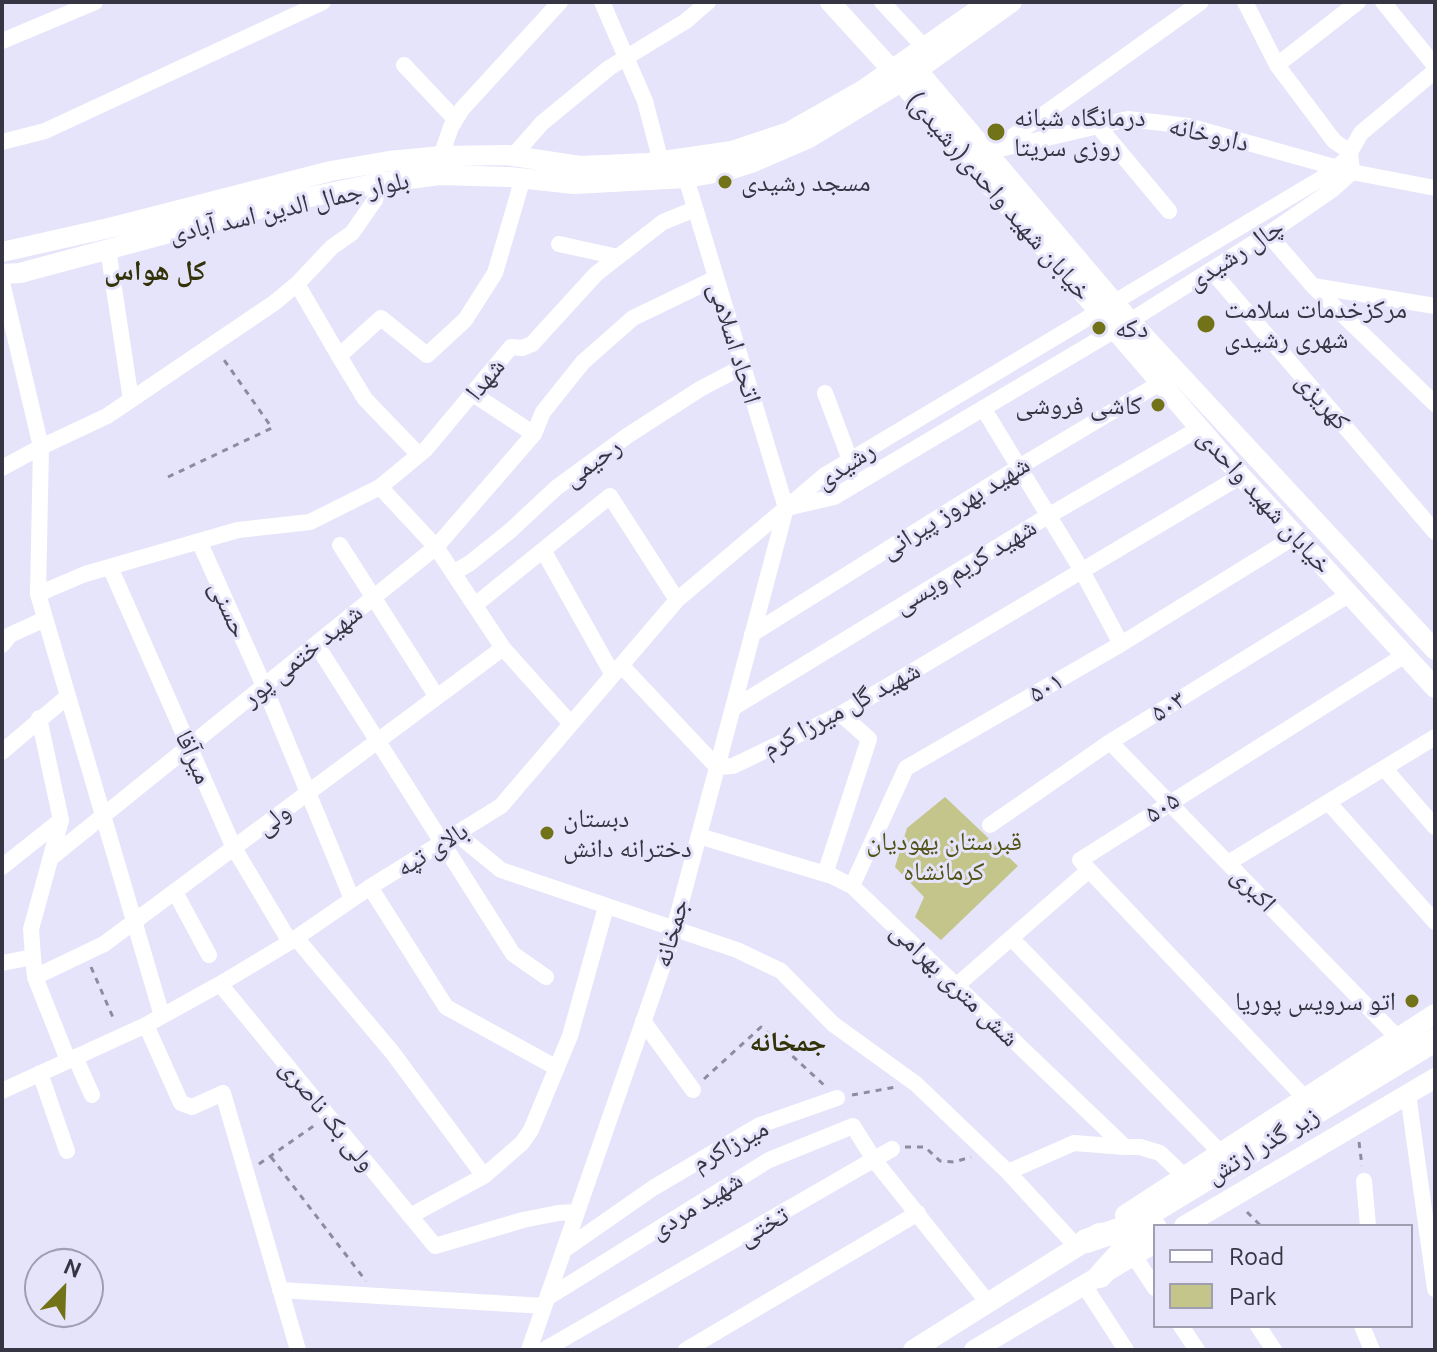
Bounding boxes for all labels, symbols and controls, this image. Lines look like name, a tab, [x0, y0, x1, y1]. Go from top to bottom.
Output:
street label: خیابان شهید واحدی(رشیدی)	[900, 85, 1098, 307]
place label: درمانگاه شبانه روزی سریتا	[1014, 101, 1146, 162]
street label: داروخانه	[1166, 110, 1252, 158]
marker: درمانگاه شبانه روزی سریتا	[985, 121, 1007, 143]
street label: بلوار جمال الدین اسد آبادی	[166, 164, 412, 250]
place label: مسجد رشیدی	[741, 166, 871, 198]
marker: مسجد رشیدی	[716, 173, 734, 191]
street label: چال رشیدی	[1181, 211, 1289, 297]
district label: کل هواس	[104, 254, 206, 288]
street label: اتحاد اسلامی	[702, 279, 768, 407]
place label: مرکزخدمات سلامت شهری رشیدی	[1224, 293, 1407, 354]
place label: دکه	[1115, 312, 1148, 344]
marker: مرکزخدمات سلامت شهری رشیدی	[1195, 313, 1217, 335]
marker: دکه	[1090, 319, 1108, 337]
street label: شهدا	[459, 351, 511, 407]
street label: کهریزی	[1289, 366, 1357, 436]
place label: کاشی فروشی	[1015, 389, 1142, 421]
marker: کاشی فروشی	[1149, 396, 1167, 414]
street label: خیابان شهید واحدی	[1191, 422, 1339, 580]
street label: رحیمی	[557, 430, 627, 494]
street label: رشیدی	[809, 434, 881, 496]
street label: شهید بهروز پیرانی	[874, 449, 1036, 565]
street label: شهید کریم ویسی	[888, 511, 1042, 621]
street label: حسنی	[203, 576, 255, 642]
street label: شهید ختمی پور	[235, 597, 369, 713]
street label: شهید گل میرزا کرم	[757, 654, 925, 764]
street label: ۵۰۱	[1023, 665, 1069, 709]
street label: ۵۰۳	[1145, 683, 1191, 729]
street label: میرآقا	[168, 725, 220, 789]
street label: ۵۰۵	[1139, 784, 1185, 830]
street label: ولی	[249, 796, 297, 842]
place label: دبستان دخترانه دانش	[563, 802, 692, 864]
street label: بالای تپه	[390, 815, 474, 883]
marker: دبستان دخترانه دانش	[538, 824, 556, 842]
park label: قبرستان یهودیان کرمانشاه	[866, 825, 1022, 886]
street label: اکبری	[1225, 860, 1283, 918]
street label: جمخانه	[646, 895, 696, 971]
street label: شش متری بهرامی	[884, 915, 1026, 1053]
place label: اتو سرویس پوریا	[1235, 985, 1396, 1017]
marker: اتو سرویس پوریا	[1403, 992, 1421, 1010]
district label: جمخانه	[750, 1025, 826, 1059]
street label: ولی بک ناصری	[273, 1053, 383, 1177]
street label: زیر گذر ارتش	[1200, 1099, 1324, 1191]
street label: میرزاکرم	[686, 1112, 774, 1178]
street label: شهید مردی	[644, 1164, 748, 1246]
street label: تختی	[732, 1199, 794, 1253]
legend	[1153, 1224, 1413, 1328]
text: Road	[1229, 1243, 1284, 1270]
north arrow	[24, 1248, 104, 1328]
text: N	[60, 1253, 85, 1282]
text: Park	[1229, 1283, 1277, 1310]

